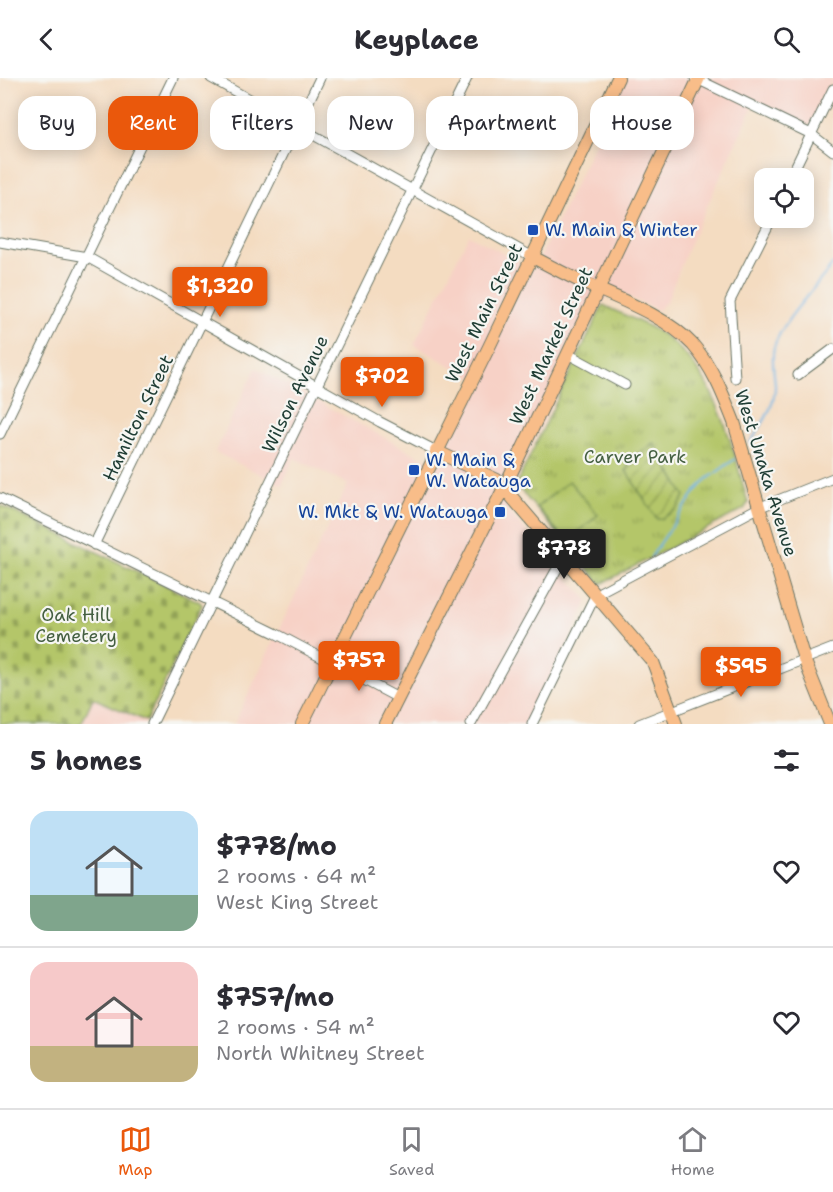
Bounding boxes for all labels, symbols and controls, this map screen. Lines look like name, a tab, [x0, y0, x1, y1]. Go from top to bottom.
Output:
text: Keyplace	[354, 21, 479, 58]
icon: back	[30, 23, 63, 56]
icon: search	[770, 23, 803, 56]
chip: Buy	[18, 96, 96, 150]
chip: Rent	[108, 96, 198, 150]
chip: Filters	[210, 96, 315, 150]
chip: New	[327, 96, 414, 150]
chip: Apartment	[426, 96, 578, 150]
chip: House	[590, 96, 694, 150]
map controls	[754, 168, 814, 228]
button: locate	[754, 168, 814, 228]
place label: W. Main & Winter	[545, 218, 698, 242]
marker: W. Main & Winter	[526, 223, 540, 237]
street label: West Main Street	[440, 239, 528, 387]
street label: West Market Street	[504, 263, 598, 429]
pin: $1,320	[171, 267, 269, 318]
text: $1,320	[186, 273, 254, 299]
street label: Wilson Avenue	[256, 331, 334, 457]
street label: Hamilton Street	[97, 351, 179, 485]
pin: $702	[346, 357, 418, 408]
text: $702	[355, 363, 409, 389]
street label: West Unaka Avenue	[729, 386, 803, 560]
park label: Carver Park	[584, 445, 686, 469]
place label: W. Main & W. Watauga	[426, 448, 531, 493]
marker: W. Main & W. Watauga	[407, 463, 421, 477]
place label: W. Mkt & W. Watauga	[298, 500, 488, 524]
marker: W. Mkt & W. Watauga	[493, 505, 507, 519]
pin: $778	[528, 529, 600, 580]
text: $778	[537, 535, 591, 561]
park label: Oak Hill Cemetery	[35, 603, 117, 648]
pin: $757	[323, 641, 395, 692]
text: $757	[332, 647, 386, 673]
pin: $595	[705, 647, 777, 698]
text: $595	[715, 653, 767, 679]
text: 5 homes	[30, 743, 142, 778]
icon: filters	[770, 744, 803, 777]
text: $778/mo	[216, 828, 337, 863]
icon: home	[78, 835, 150, 907]
icon: heart	[770, 855, 803, 888]
text: 2 rooms · 64 m²	[216, 863, 376, 889]
text: West King Street	[216, 889, 379, 915]
text: $757/mo	[216, 979, 334, 1014]
icon: home	[78, 986, 150, 1058]
icon: heart	[770, 1006, 803, 1039]
text: 2 rooms · 54 m²	[216, 1014, 375, 1040]
text: North Whitney Street	[216, 1040, 425, 1066]
tab: Map	[118, 1123, 152, 1180]
tab: Saved	[389, 1123, 434, 1180]
tab: Home	[671, 1123, 715, 1180]

